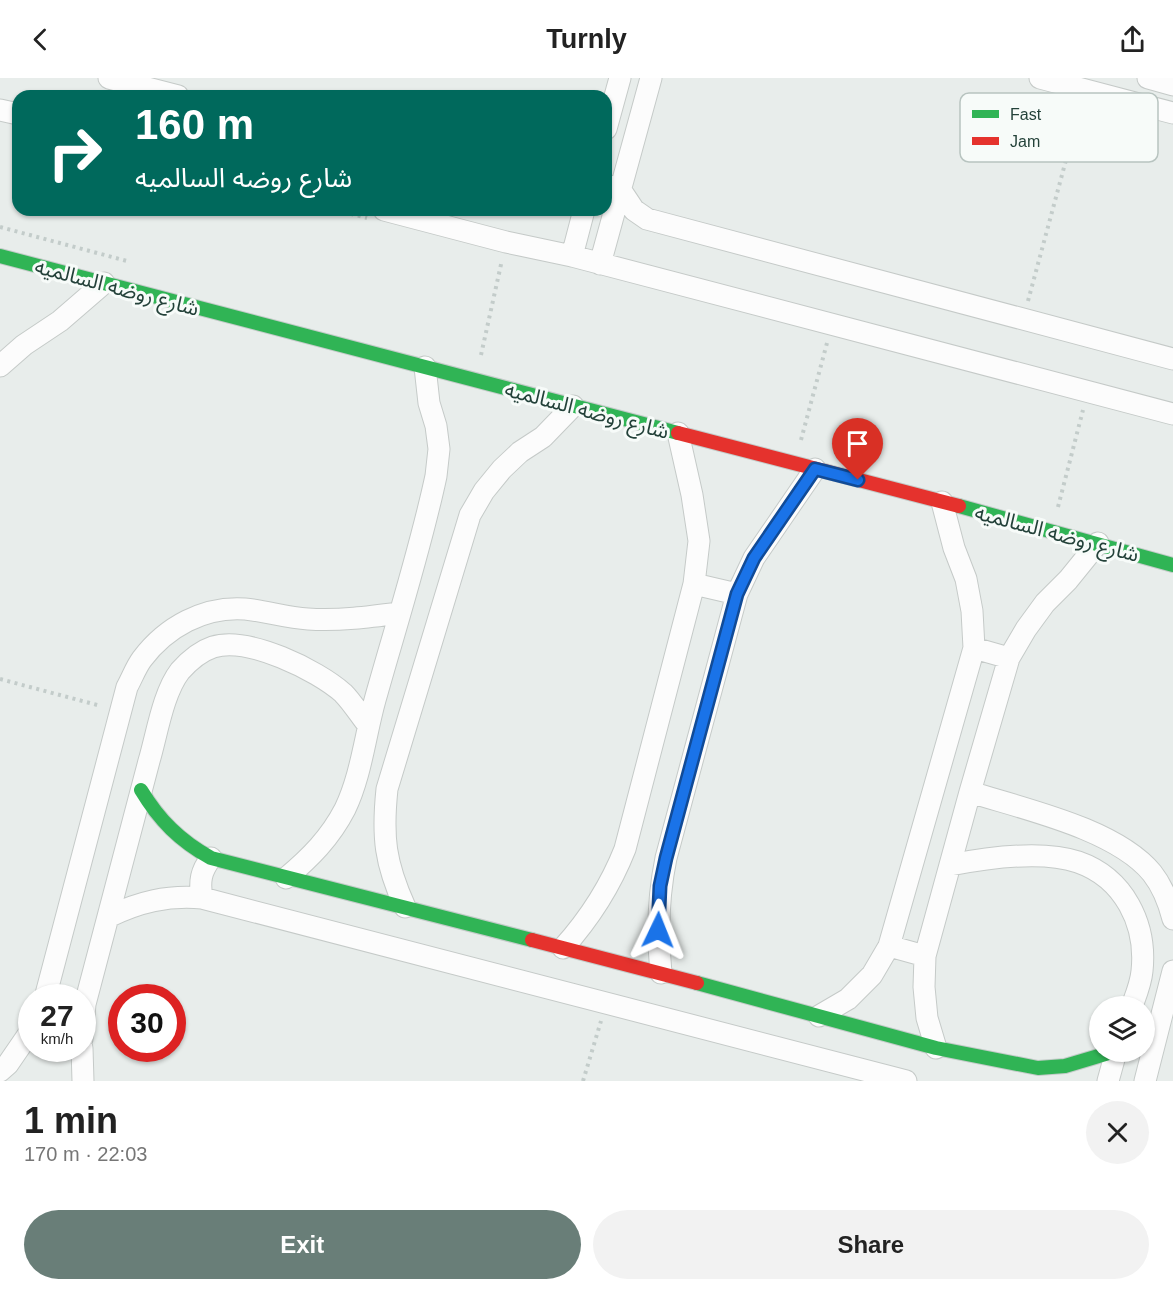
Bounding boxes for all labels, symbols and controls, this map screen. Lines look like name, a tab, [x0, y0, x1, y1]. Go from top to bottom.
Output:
icon: back	[24, 23, 57, 56]
icon: share	[1116, 23, 1149, 56]
text: Turnly	[546, 24, 627, 54]
legend	[960, 93, 1158, 162]
text: 160 m	[135, 101, 254, 148]
text: Fast	[1010, 106, 1042, 123]
icon: right	[36, 114, 114, 192]
text: Jam	[1010, 133, 1040, 150]
text: شارع روضه السالميه	[135, 163, 352, 193]
street label: شارع روضه السالميه	[31, 254, 202, 324]
street label: شارع روضه السالميه	[501, 377, 672, 447]
pin	[832, 418, 883, 480]
icon: arrive	[841, 427, 874, 460]
street label: شارع روضه السالميه	[971, 500, 1142, 570]
position arrow	[626, 898, 690, 962]
speed limit sign: 30	[108, 984, 186, 1062]
map controls	[1089, 996, 1155, 1062]
button: layers	[1089, 996, 1155, 1062]
text: 27	[40, 999, 74, 1032]
text: km/h	[41, 1030, 73, 1047]
text: 1 min	[24, 1100, 118, 1141]
button: close	[1086, 1101, 1149, 1164]
text: 170 m · 22:03	[24, 1143, 147, 1165]
button: Exit	[24, 1210, 581, 1279]
button: Share	[593, 1210, 1149, 1279]

